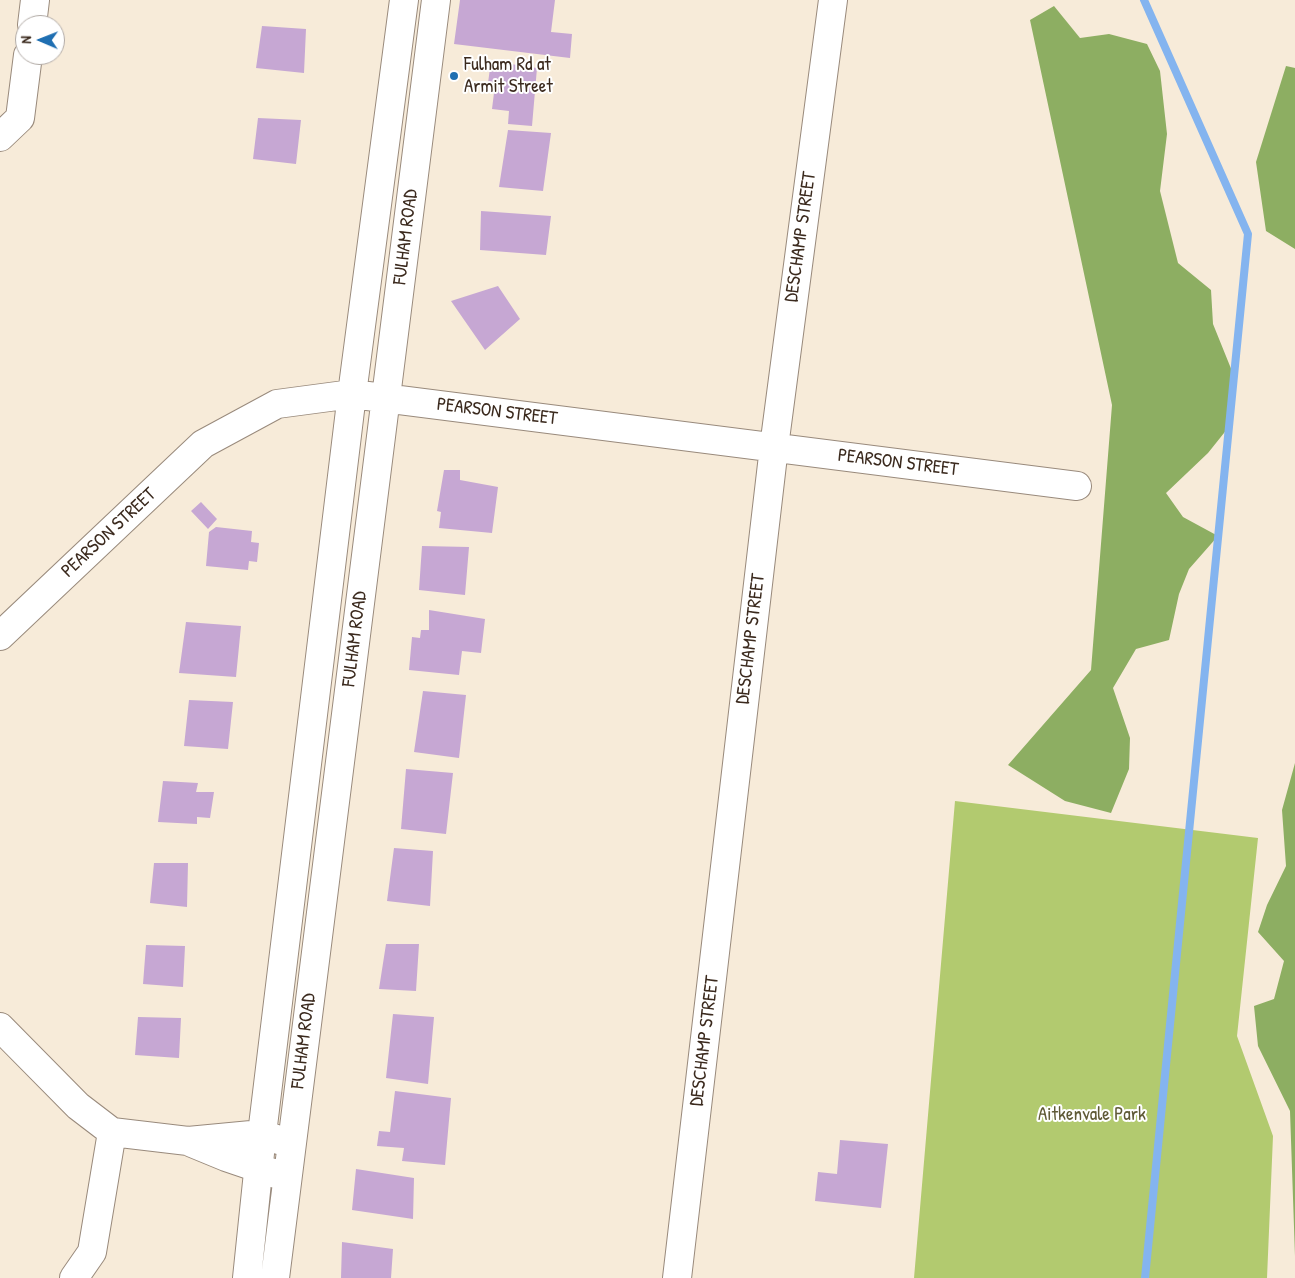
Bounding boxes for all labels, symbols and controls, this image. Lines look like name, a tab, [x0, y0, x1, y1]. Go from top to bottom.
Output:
north arrow	[15, 15, 65, 65]
text: N	[16, 36, 35, 44]
place label: Fulham Rd at Armit Street	[464, 54, 553, 98]
marker: Fulham Rd at Armit Street	[448, 70, 460, 82]
street label: DESCHAMP STREET	[781, 170, 821, 304]
street label: FULHAM ROAD	[389, 188, 423, 286]
street label: PEARSON STREET	[435, 393, 559, 431]
street label: PEARSON STREET	[836, 444, 960, 482]
street label: PEARSON STREET	[57, 483, 161, 583]
street label: DESCHAMP STREET	[732, 572, 770, 706]
street label: FULHAM ROAD	[338, 590, 372, 688]
street label: DESCHAMP STREET	[686, 974, 724, 1108]
street label: FULHAM ROAD	[287, 992, 321, 1090]
park label: Aitkenvale Park	[1038, 1104, 1146, 1126]

